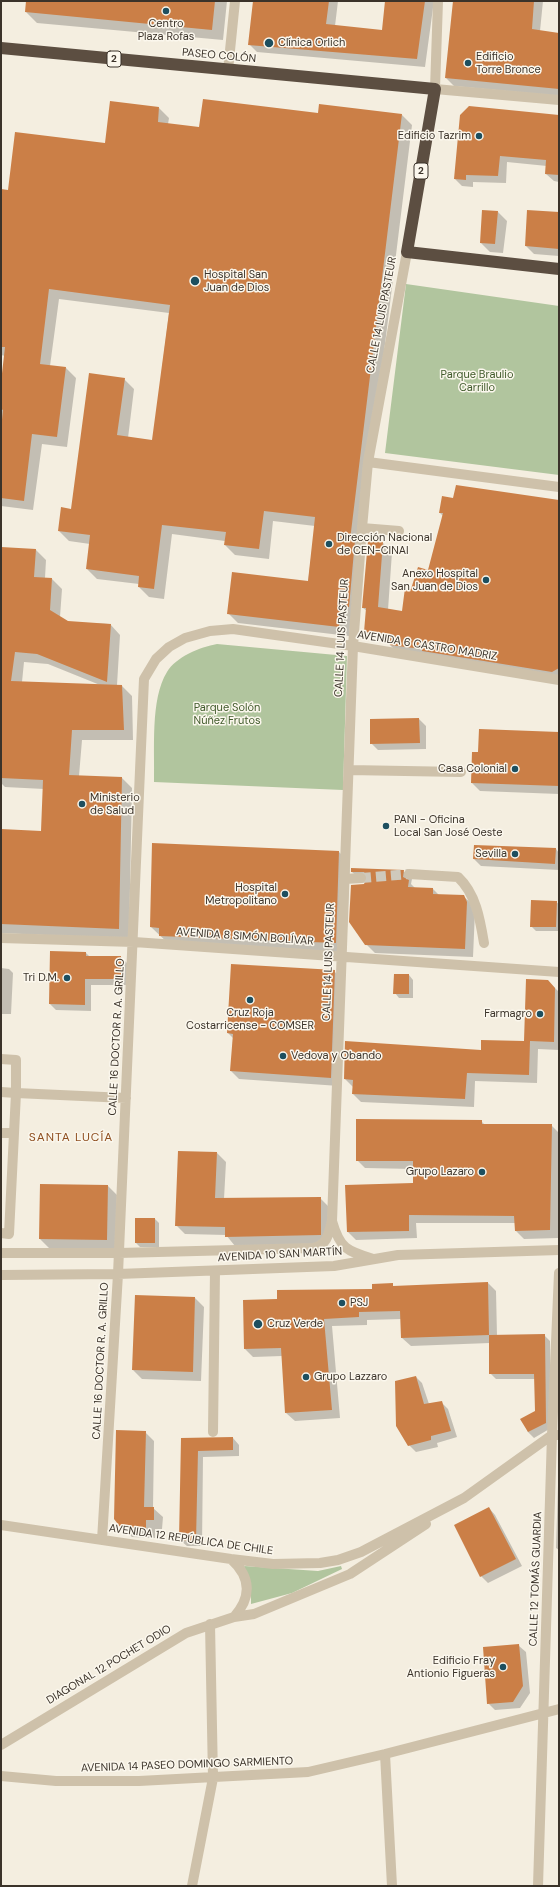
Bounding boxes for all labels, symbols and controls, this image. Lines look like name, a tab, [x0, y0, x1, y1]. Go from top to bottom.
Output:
marker: Centro Plaza Rofas	[161, 6, 171, 16]
place label: Centro Plaza Rofas	[138, 17, 194, 43]
place label: Clínica Orlich	[278, 36, 345, 50]
marker: Clínica Orlich	[263, 37, 275, 49]
street label: PASEO COLÓN	[181, 46, 257, 66]
place label: Edificio Torre Bronce	[476, 50, 541, 76]
road number: 2	[107, 51, 121, 67]
marker: Edificio Torre Bronce	[463, 58, 473, 68]
place label: Edificio Tazrim	[398, 129, 471, 143]
marker: Edificio Tazrim	[474, 131, 484, 141]
road number: 2	[414, 163, 428, 179]
street label: CALLE 14 LUIS PASTEUR	[364, 256, 400, 374]
place label: Hospital San Juan de Dios	[204, 268, 269, 294]
marker: Hospital San Juan de Dios	[189, 275, 201, 287]
park label: Parque Braulio Carrillo	[441, 368, 513, 394]
place label: Dirección Nacional de CEN-CINAI	[337, 531, 432, 557]
marker: Dirección Nacional de CEN-CINAI	[324, 539, 334, 549]
place label: Anexo Hospital San Juan de Dios	[391, 567, 478, 593]
marker: Anexo Hospital San Juan de Dios	[481, 575, 491, 585]
street label: CALLE 14 LUIS PASTEUR	[332, 579, 352, 697]
street label: AVENIDA 6 CASTRO MADRIZ	[356, 628, 498, 664]
park label: Parque Solón Núñez Frutos	[194, 701, 260, 727]
place label: Casa Colonial	[438, 762, 507, 776]
marker: Casa Colonial	[510, 764, 520, 774]
place label: Ministerio de Salud	[90, 791, 140, 817]
marker: Ministerio de Salud	[77, 799, 87, 809]
place label: PANI - Oficina Local San José Oeste	[394, 813, 503, 839]
marker: PANI - Oficina Local San José Oeste	[381, 821, 391, 831]
place label: Sevilla	[475, 847, 507, 861]
marker: Sevilla	[510, 849, 520, 859]
place label: Hospital Metropolitano	[205, 881, 277, 907]
marker: Hospital Metropolitano	[280, 889, 290, 899]
street label: CALLE 14 LUIS PASTEUR	[320, 903, 338, 1021]
street label: AVENIDA 8 SIMÓN BOLÍVAR	[176, 926, 314, 948]
street label: CALLE 16 DOCTOR R. A. GRILLO	[106, 958, 128, 1116]
place label: Tri D.M.	[23, 971, 59, 985]
marker: Tri D.M.	[62, 973, 72, 983]
marker: Cruz Roja Costarricense - COMSER	[245, 995, 255, 1005]
place label: Cruz Roja Costarricense - COMSER	[186, 1006, 314, 1032]
place label: Farmagro	[484, 1007, 532, 1021]
marker: Farmagro	[535, 1009, 545, 1019]
place label: Vedova y Obando	[291, 1049, 382, 1063]
marker: Vedova y Obando	[278, 1051, 288, 1061]
district label: SANTA LUCÍA	[29, 1131, 113, 1145]
place label: Grupo Lazaro	[406, 1165, 474, 1179]
marker: Grupo Lazaro	[477, 1167, 487, 1177]
street label: AVENIDA 10 SAN MARTÍN	[217, 1245, 343, 1265]
street label: CALLE 16 DOCTOR R. A. GRILLO	[90, 1282, 112, 1440]
place label: PSJ	[350, 1296, 368, 1310]
marker: PSJ	[337, 1298, 347, 1308]
place label: Cruz Verde	[267, 1317, 323, 1331]
marker: Cruz Verde	[252, 1318, 264, 1330]
place label: Grupo Lazzaro	[314, 1370, 387, 1384]
marker: Grupo Lazzaro	[301, 1372, 311, 1382]
street label: CALLE 12 TOMÁS GUARDIA	[527, 1511, 545, 1647]
street label: AVENIDA 12 REPÚBLICA DE CHILE	[108, 1522, 274, 1558]
street label: DIAGONAL 12 POCHET ODIO	[44, 1623, 174, 1707]
place label: Edificio Fray Antionio Figueras	[407, 1654, 495, 1680]
marker: Edificio Fray Antionio Figueras	[498, 1662, 508, 1672]
street label: AVENIDA 14 PASEO DOMINGO SARMIENTO	[81, 1755, 293, 1775]

